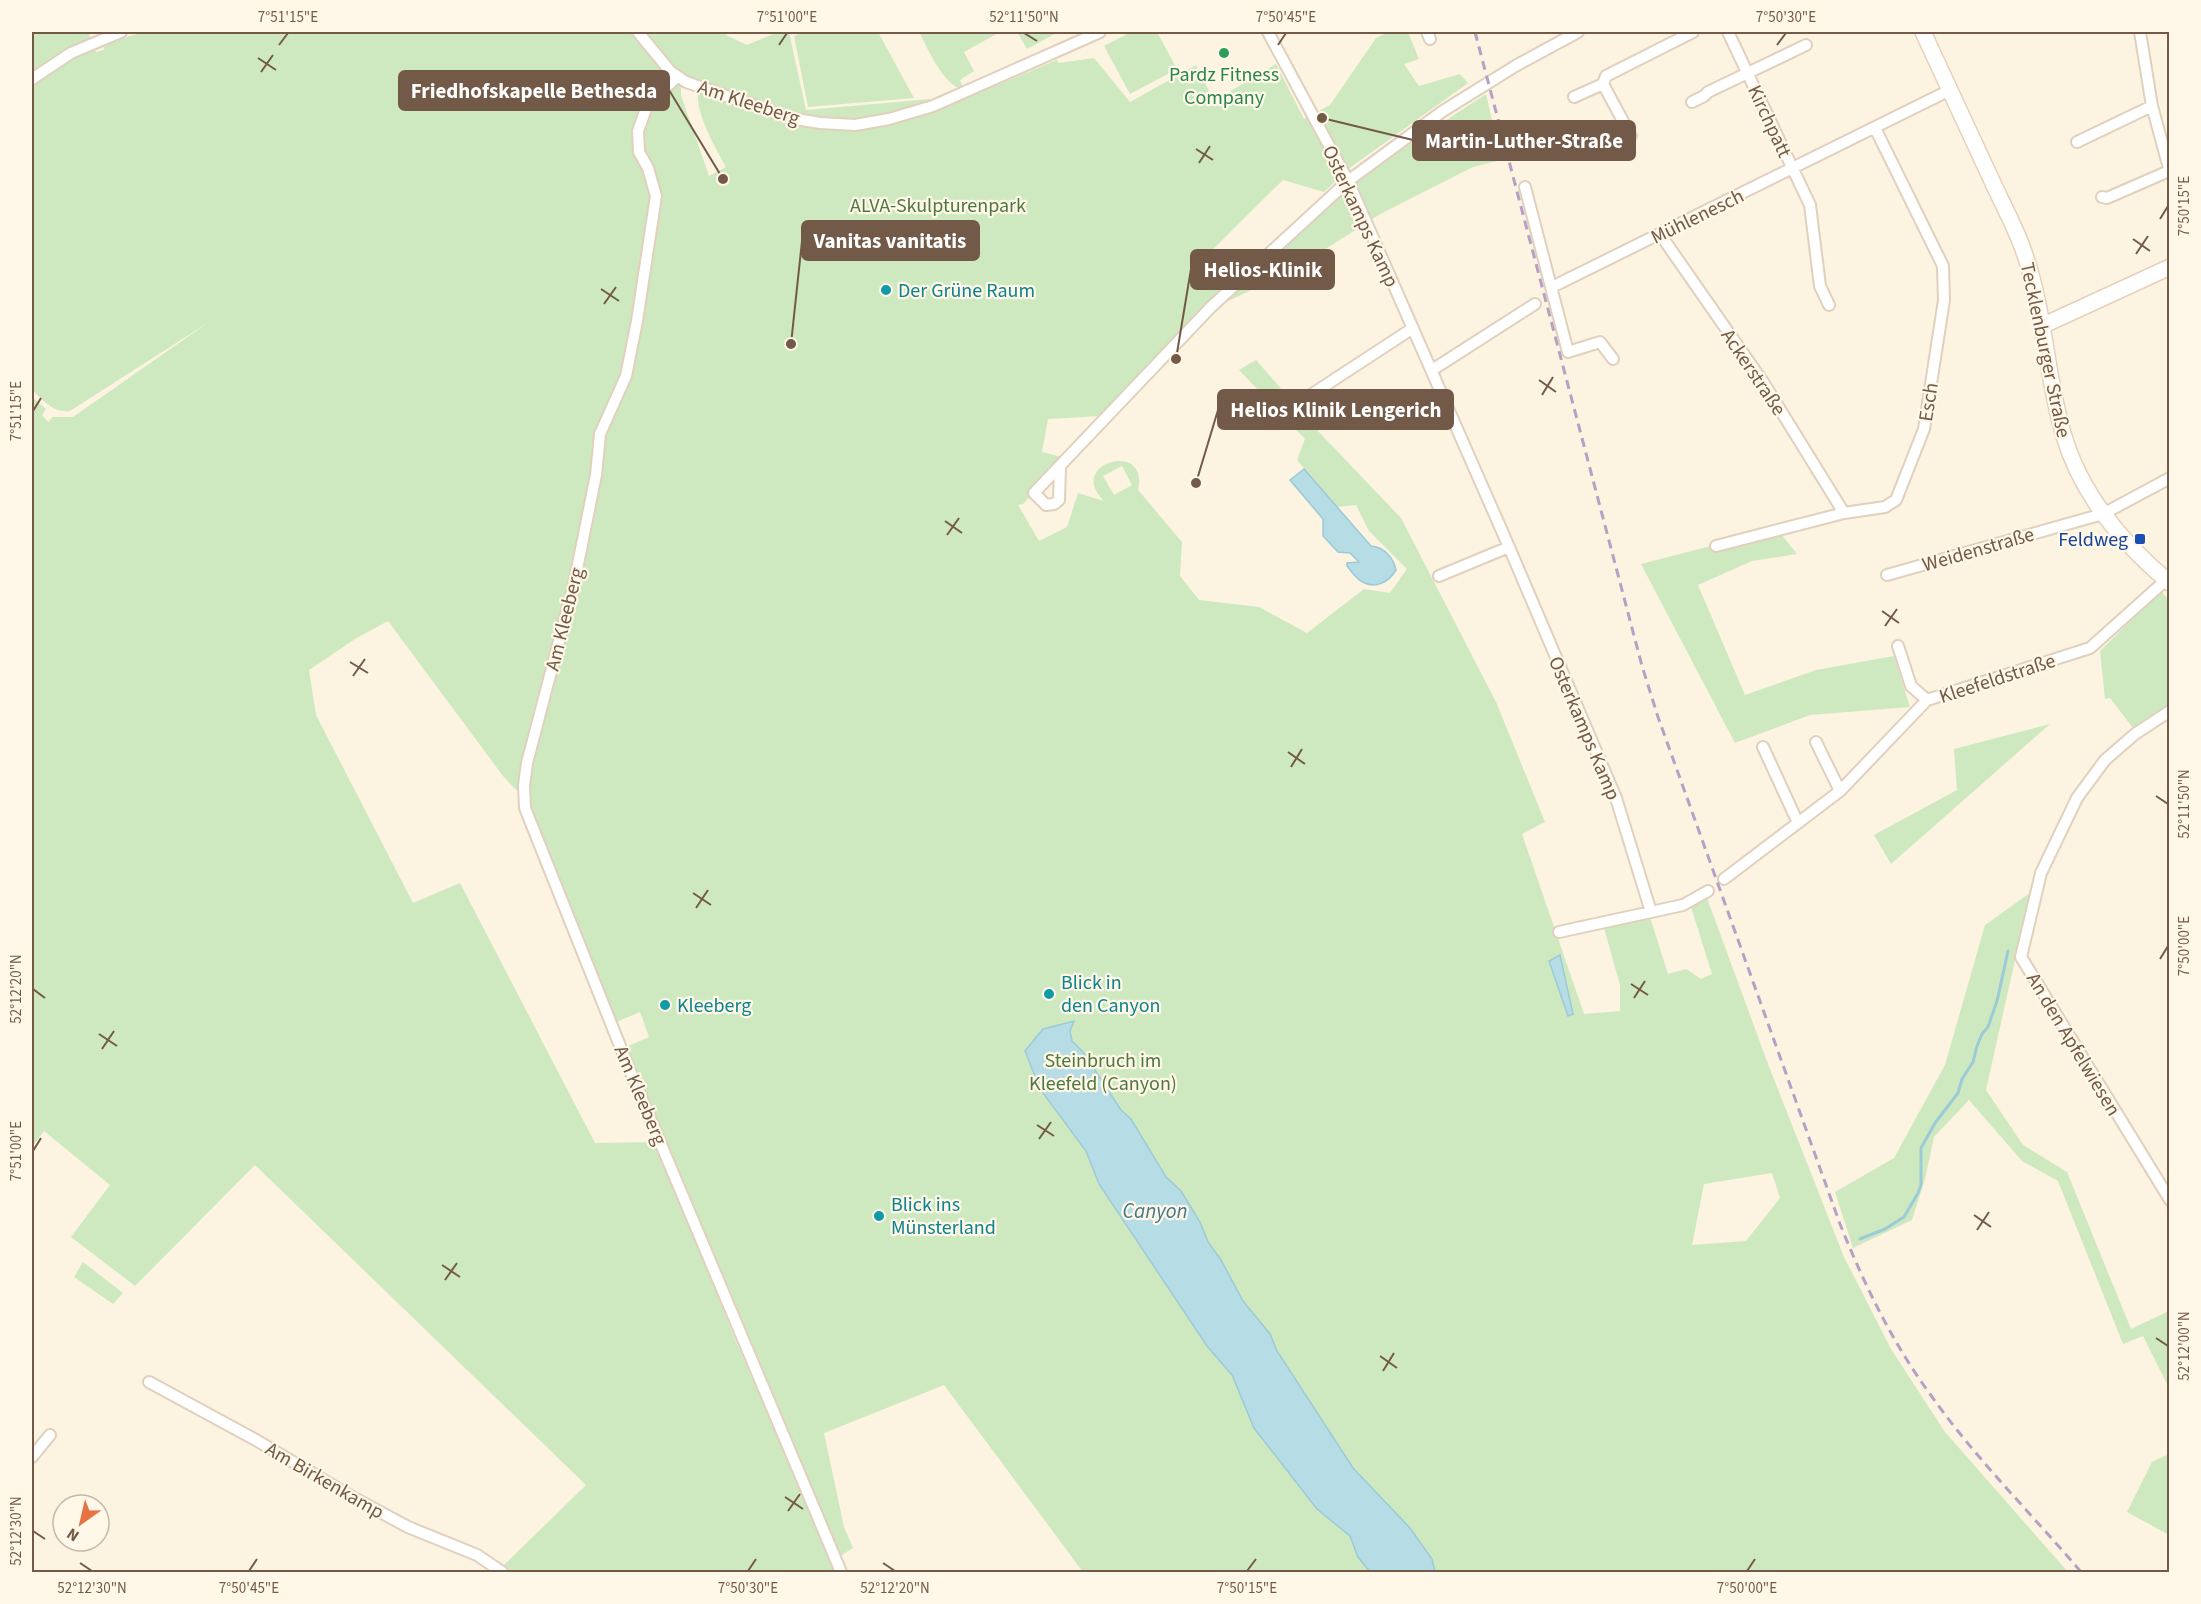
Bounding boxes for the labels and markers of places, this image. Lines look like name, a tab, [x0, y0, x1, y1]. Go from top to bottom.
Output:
marker: Pardz Fitness Company	[1217, 46, 1231, 60]
place label: Pardz Fitness Company	[1169, 61, 1279, 112]
callout: Friedhofskapelle Bethesda	[399, 71, 669, 110]
callout: Martin-Luther-Straße	[1413, 121, 1635, 160]
callout: Vanitas vanitatis	[802, 221, 979, 260]
callout: Helios-Klinik	[1191, 250, 1334, 289]
place label: Der Grüne Raum	[898, 277, 1035, 305]
marker: Der Grüne Raum	[879, 283, 893, 297]
callout: Helios Klinik Lengerich	[1218, 390, 1453, 429]
place label: Feldweg	[2058, 526, 2128, 554]
marker: Feldweg	[2133, 532, 2147, 546]
place label: Blick in den Canyon	[1061, 969, 1160, 1020]
marker: Blick in den Canyon	[1042, 987, 1056, 1001]
place label: Kleeberg	[677, 992, 751, 1020]
marker: Kleeberg	[658, 998, 672, 1012]
place label: Blick ins Münsterland	[891, 1191, 996, 1242]
marker: Blick ins Münsterland	[872, 1209, 886, 1223]

